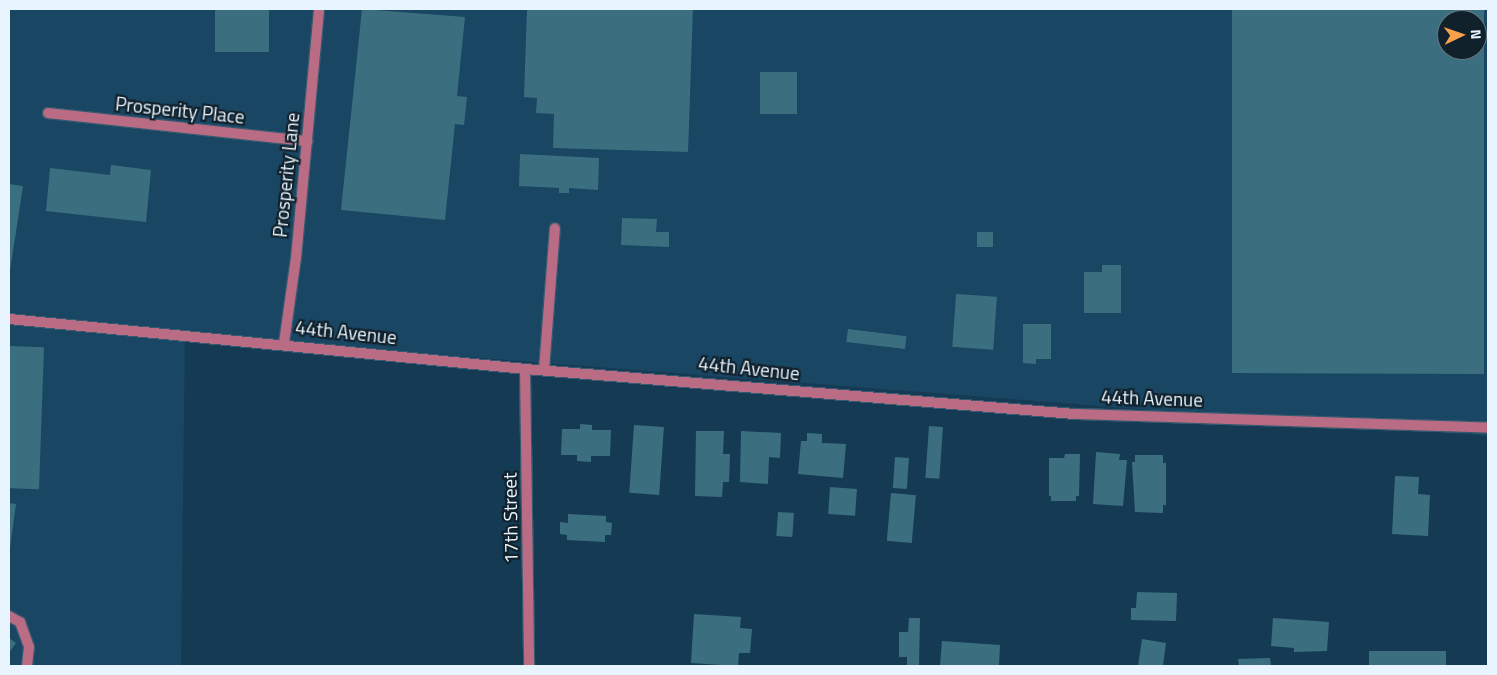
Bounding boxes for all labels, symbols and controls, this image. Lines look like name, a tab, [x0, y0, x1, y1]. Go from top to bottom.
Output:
north arrow	[1437, 10, 1487, 60]
text: N	[1466, 29, 1487, 40]
street label: Prosperity Place	[114, 92, 246, 128]
street label: Prosperity Lane	[268, 111, 304, 239]
street label: 44th Avenue	[294, 315, 398, 349]
street label: 44th Avenue	[697, 351, 801, 385]
street label: 44th Avenue	[1101, 385, 1203, 411]
street label: 17th Street	[498, 472, 522, 564]

